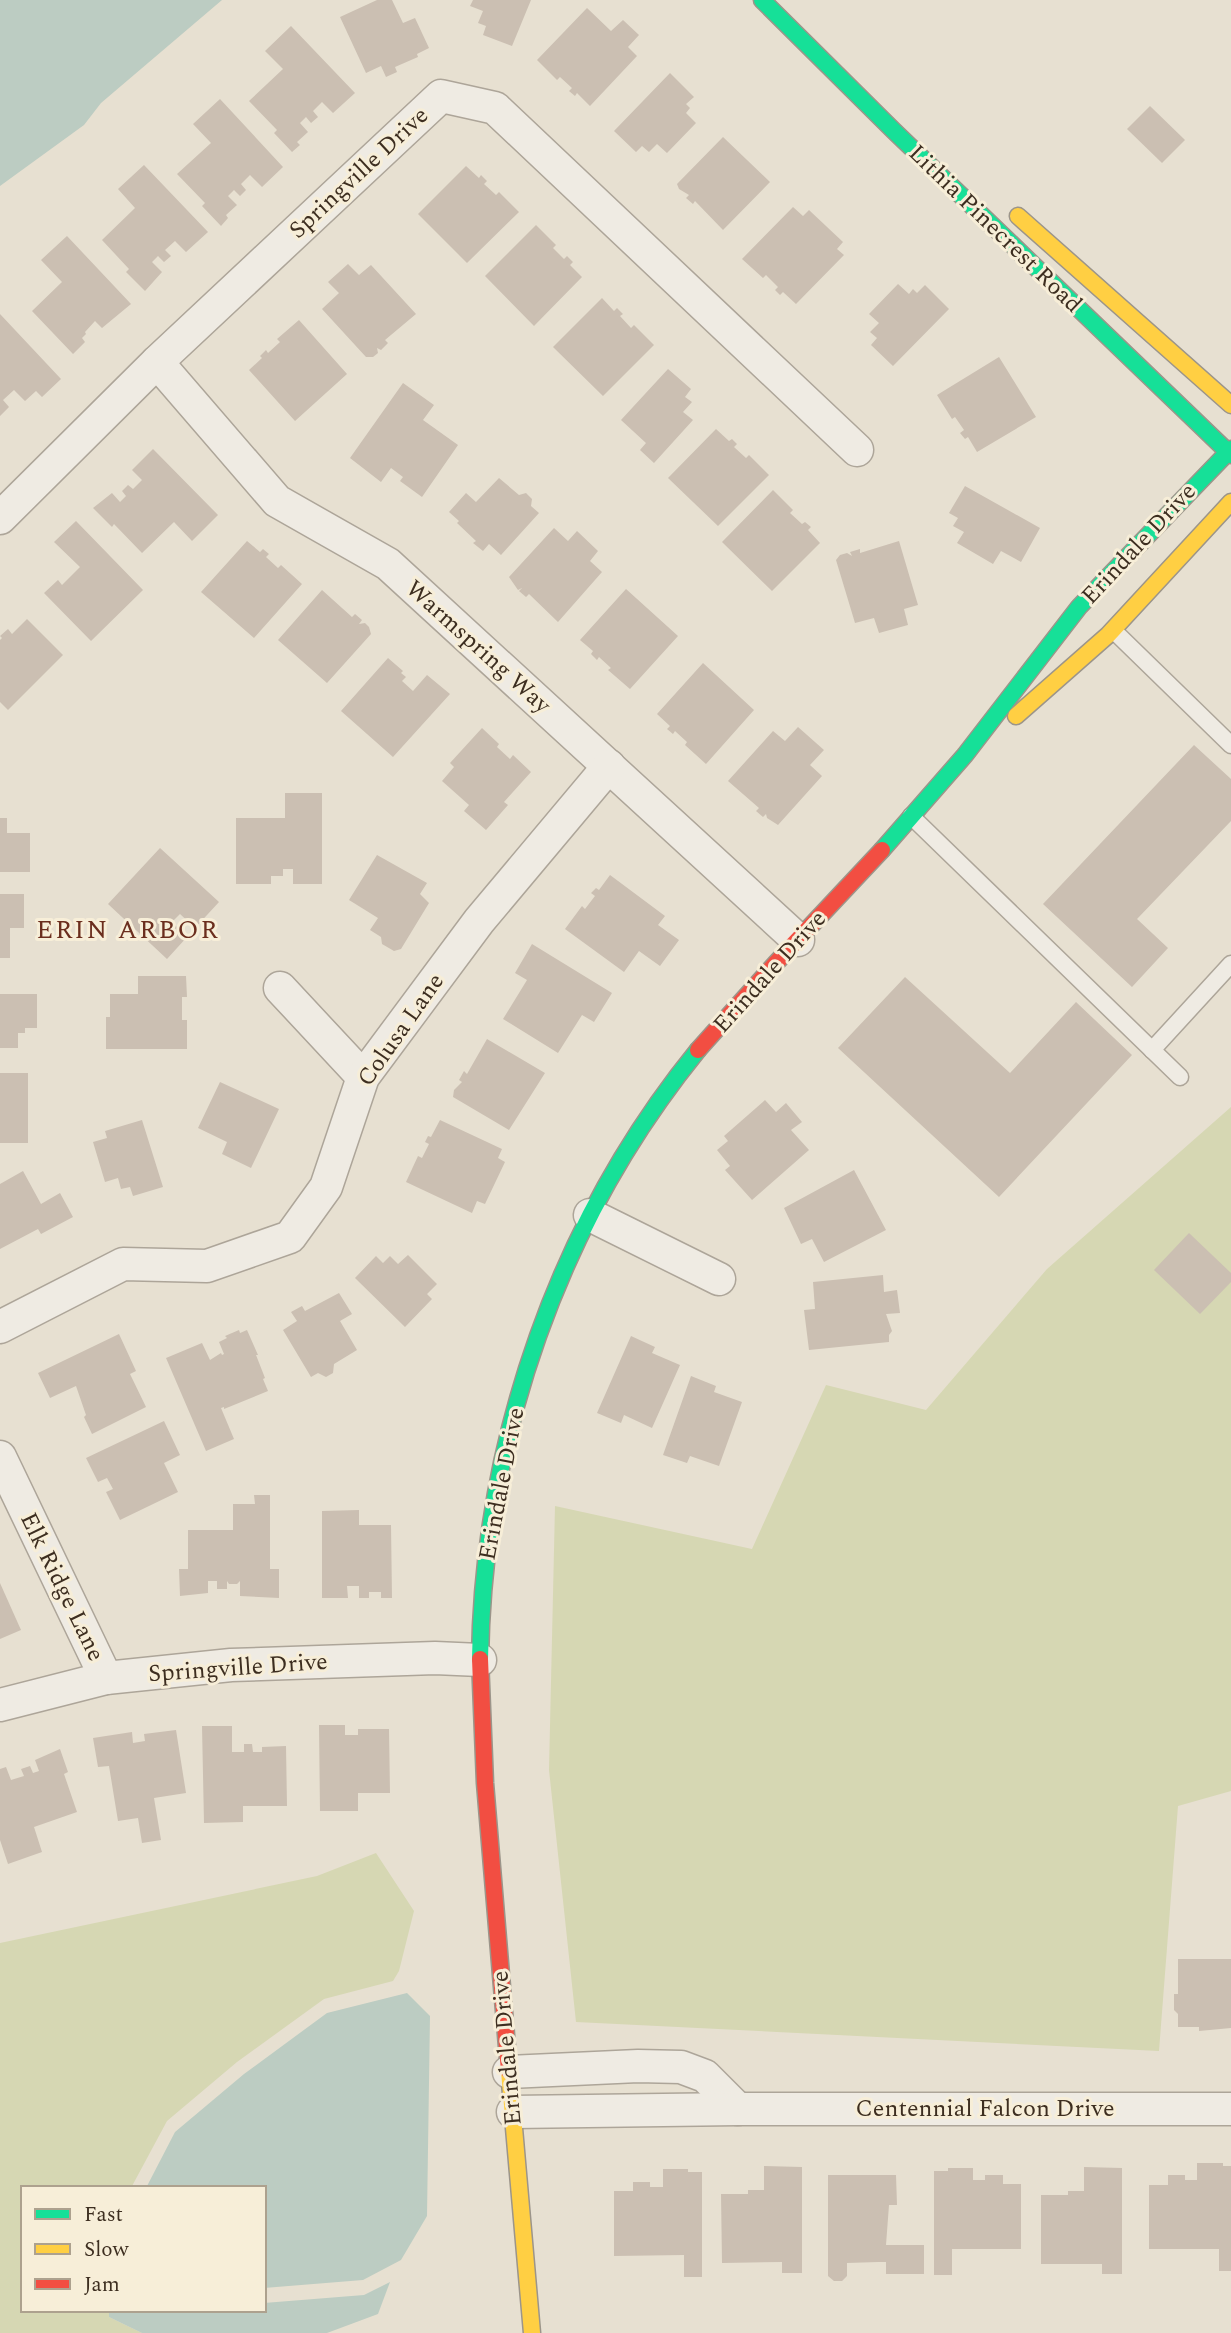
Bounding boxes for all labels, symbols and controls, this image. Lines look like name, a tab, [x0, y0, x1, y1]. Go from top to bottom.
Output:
street label: Springville Drive	[281, 98, 437, 248]
street label: Lithia Pinecrest Road	[900, 136, 1090, 322]
street label: Erindale Drive	[1073, 475, 1205, 613]
street label: Warmspring Way	[397, 572, 560, 723]
street label: Erindale Drive	[705, 902, 835, 1042]
district label: ERIN ARBOR	[36, 910, 220, 950]
street label: Colusa Lane	[349, 966, 453, 1094]
street label: Erindale Drive	[470, 1404, 534, 1564]
street label: Elk Ridge Lane	[10, 1506, 114, 1668]
street label: Springville Drive	[147, 1644, 329, 1692]
street label: Erindale Drive	[482, 1969, 532, 2127]
street label: Centennial Falcon Drive	[855, 2091, 1115, 2127]
legend	[21, 2186, 266, 2312]
text: Fast	[84, 2199, 123, 2231]
text: Slow	[84, 2234, 130, 2266]
text: Jam	[84, 2269, 120, 2301]

